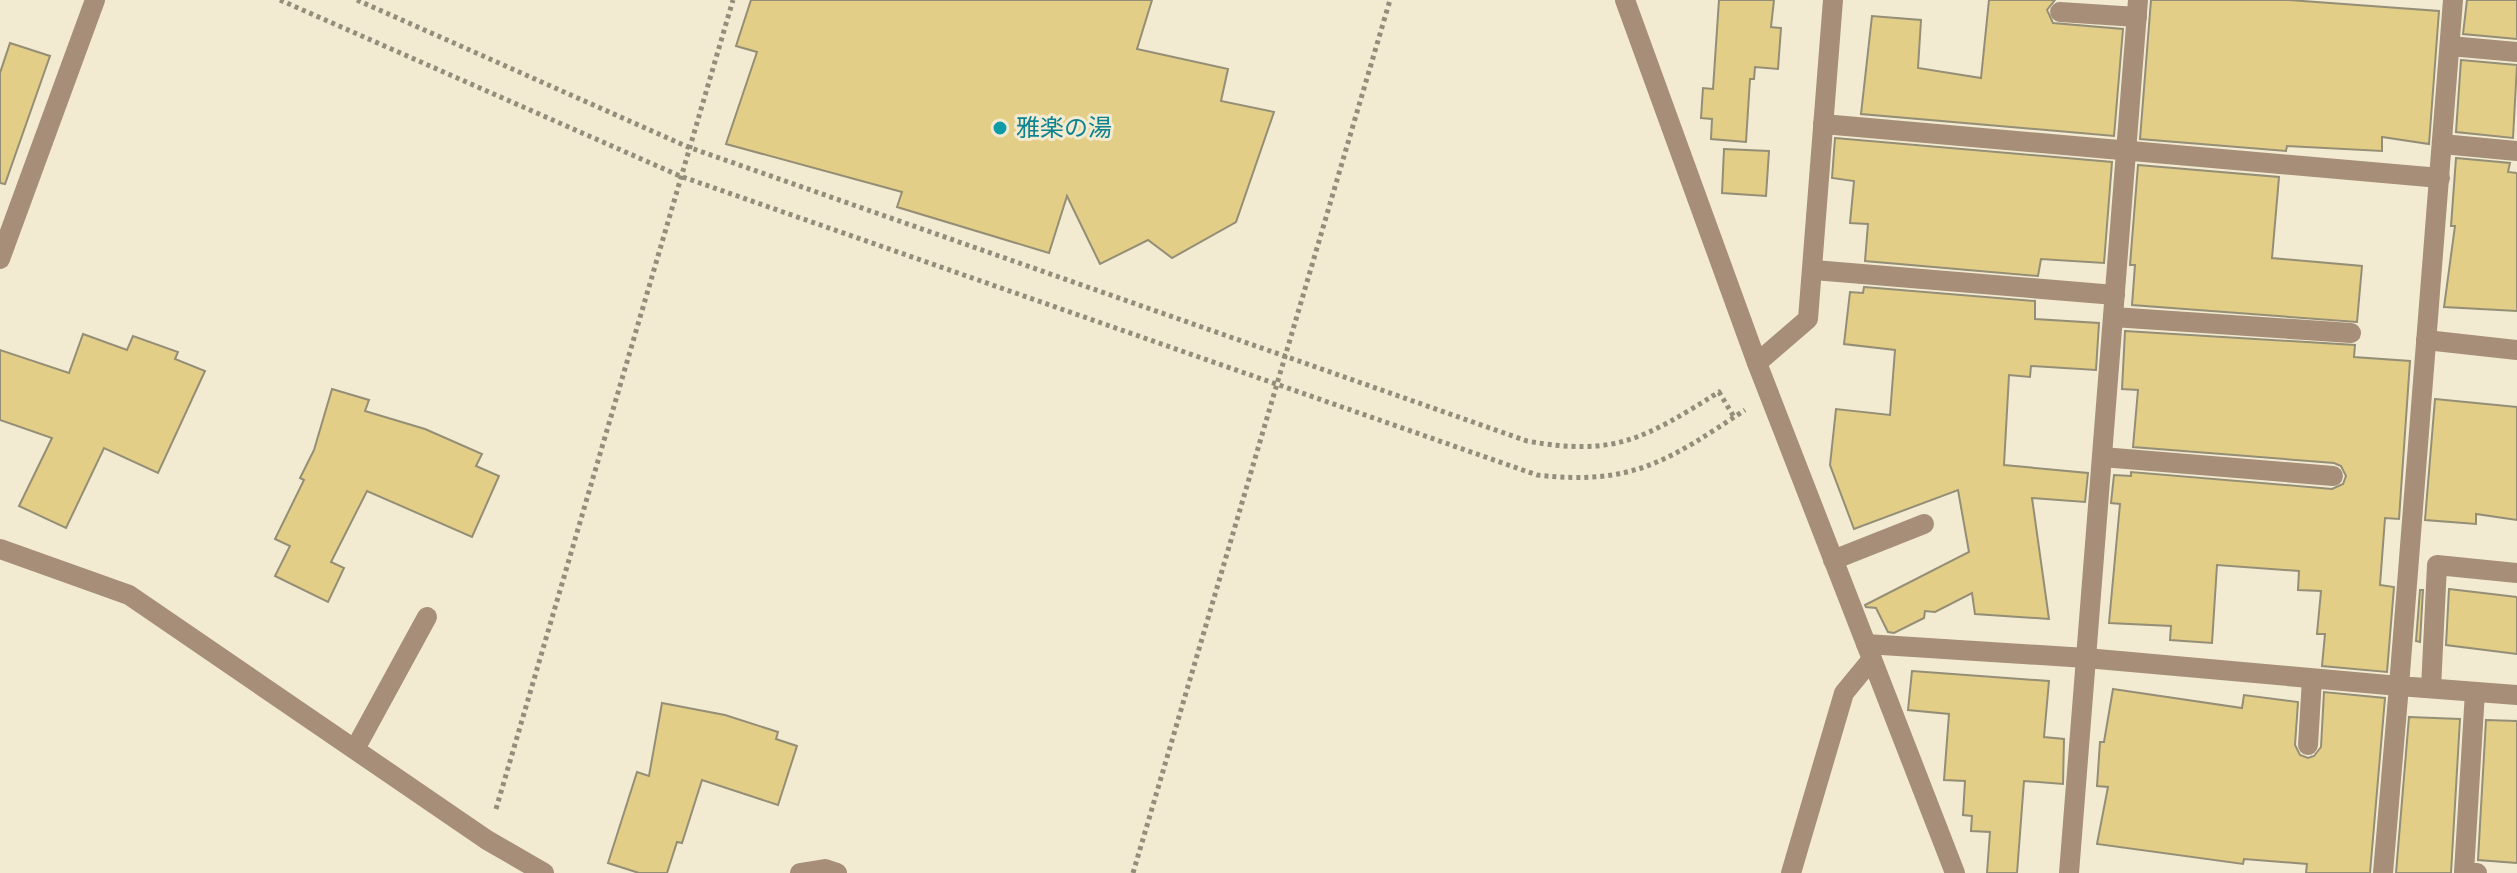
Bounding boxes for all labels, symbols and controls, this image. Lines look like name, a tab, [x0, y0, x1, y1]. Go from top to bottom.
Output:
place label: 雅楽の湯	[1016, 114, 1112, 142]
marker: 雅楽の湯	[991, 119, 1009, 137]

